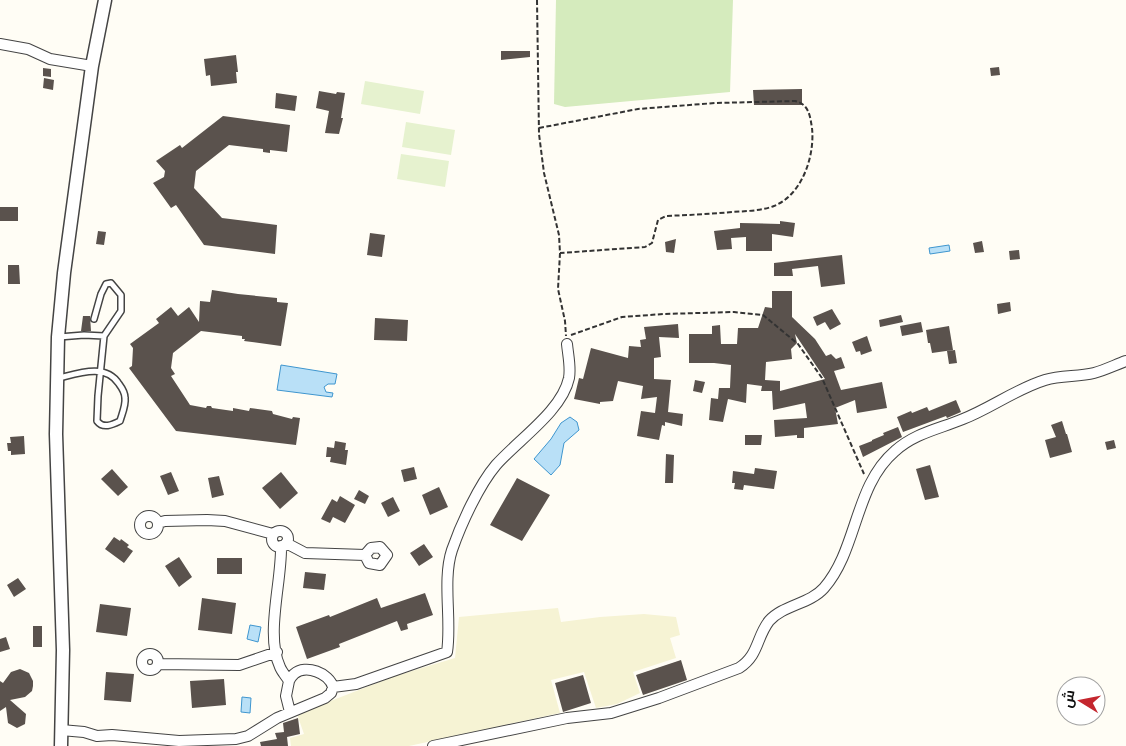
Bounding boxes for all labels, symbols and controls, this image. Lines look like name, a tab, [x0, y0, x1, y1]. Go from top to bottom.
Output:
north arrow	[1056, 676, 1106, 726]
text: ش	[1056, 688, 1079, 709]

